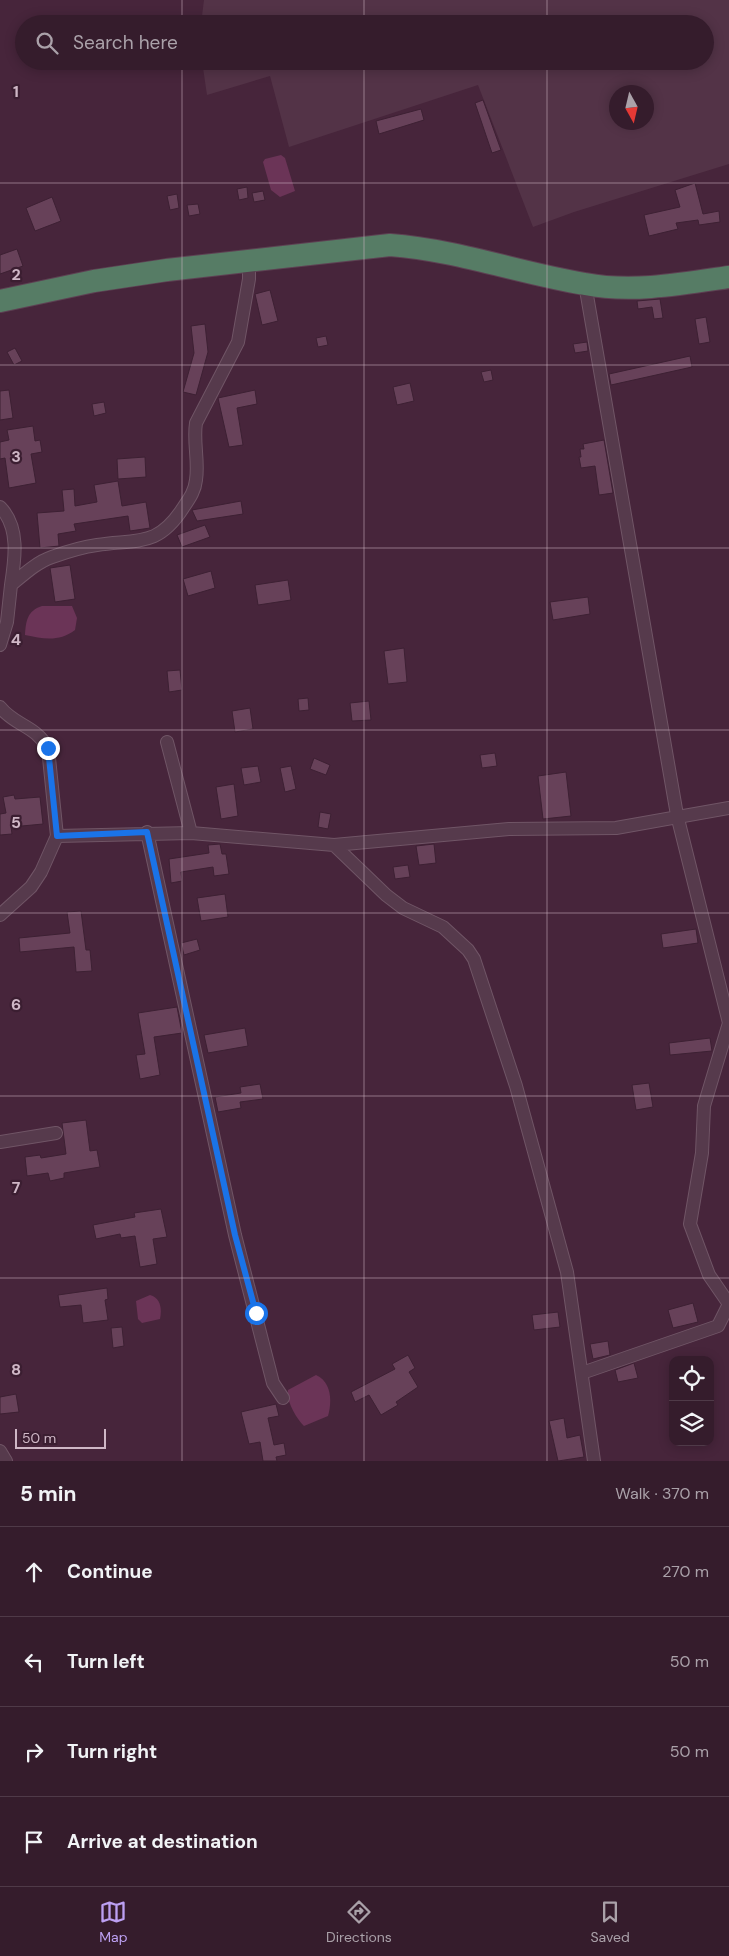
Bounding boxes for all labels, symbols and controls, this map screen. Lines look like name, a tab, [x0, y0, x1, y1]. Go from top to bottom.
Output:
search box	[15, 15, 714, 70]
icon: search	[33, 29, 61, 57]
text: Search here	[73, 30, 178, 55]
text: 1	[13, 81, 19, 102]
north arrow	[609, 85, 654, 130]
text: 2	[11, 264, 21, 285]
text: 3	[11, 446, 21, 467]
text: 4	[11, 629, 21, 650]
route end	[37, 737, 60, 760]
text: 5	[11, 812, 21, 833]
text: 6	[11, 994, 21, 1015]
text: 7	[12, 1177, 21, 1198]
route start	[245, 1302, 268, 1325]
map controls	[669, 1356, 714, 1446]
button: locate	[669, 1356, 714, 1401]
text: 8	[11, 1359, 21, 1380]
button: layers	[669, 1401, 714, 1446]
scale bar	[15, 1426, 106, 1449]
text: 50 m	[22, 1429, 56, 1447]
text: 5 min	[20, 1480, 76, 1508]
text: Walk · 370 m	[615, 1483, 709, 1504]
icon: ahead	[20, 1558, 48, 1586]
text: Continue	[67, 1559, 153, 1584]
text: 270 m	[662, 1561, 709, 1582]
icon: left	[20, 1648, 48, 1676]
text: Turn left	[67, 1649, 145, 1674]
text: 50 m	[670, 1651, 709, 1672]
icon: right	[20, 1738, 48, 1766]
text: Turn right	[67, 1739, 157, 1764]
text: 50 m	[670, 1741, 709, 1762]
icon: arrive	[20, 1828, 48, 1856]
text: Arrive at destination	[67, 1829, 258, 1854]
tab: Map	[99, 1898, 127, 1946]
tab: Directions	[326, 1898, 392, 1946]
tab: Saved	[590, 1898, 630, 1946]

